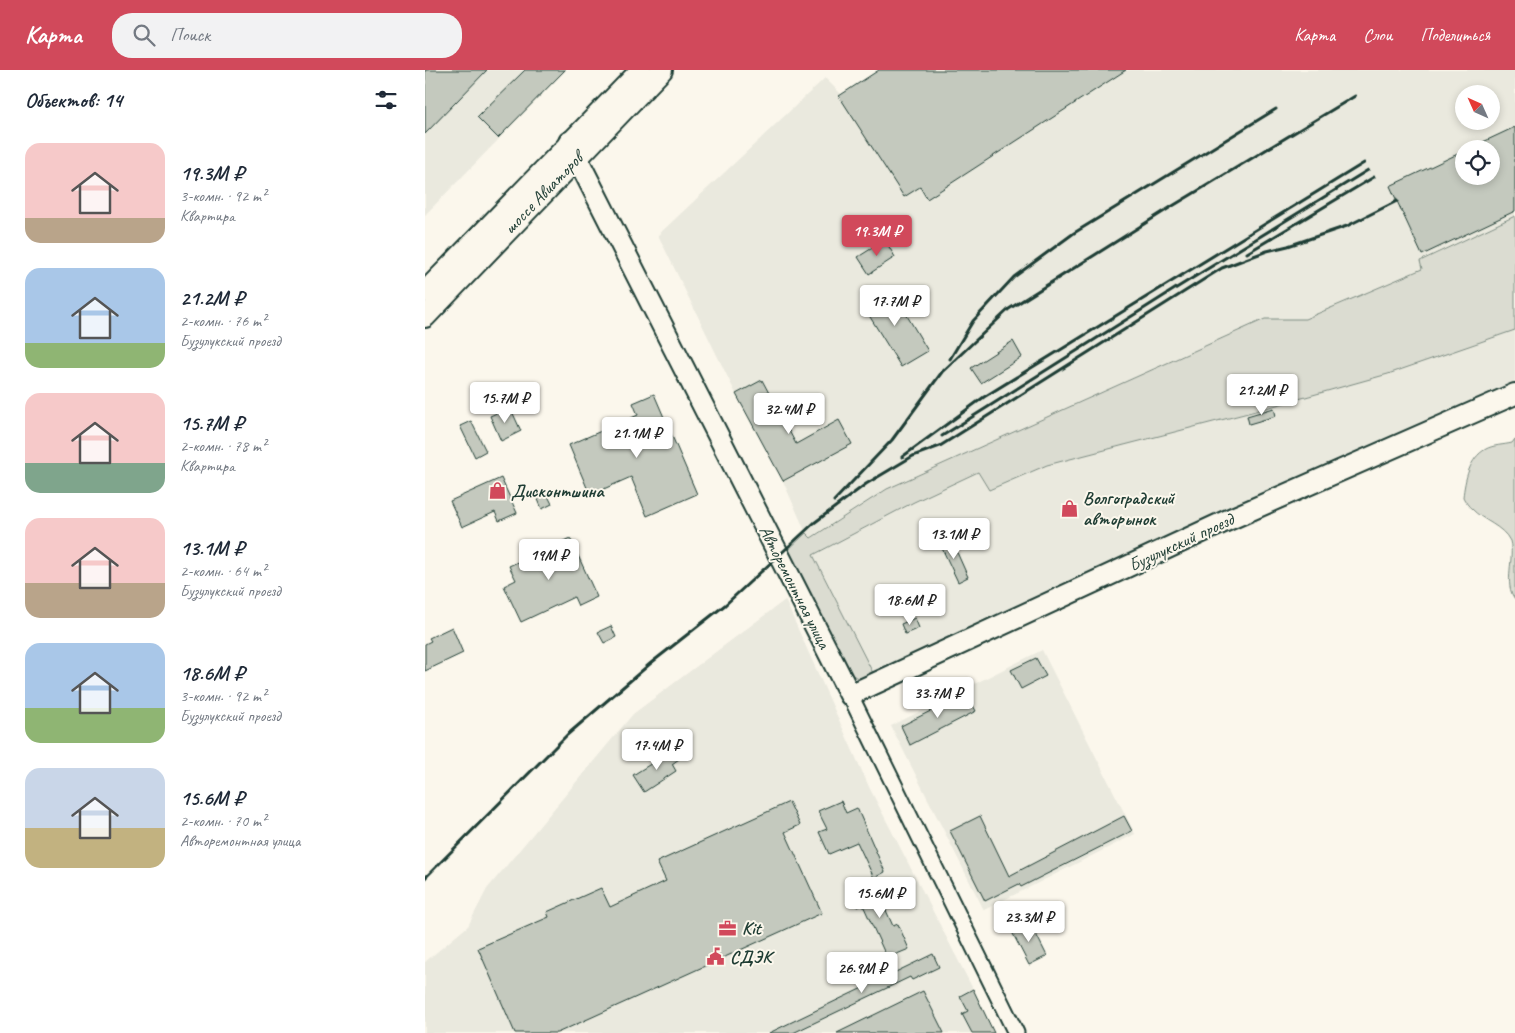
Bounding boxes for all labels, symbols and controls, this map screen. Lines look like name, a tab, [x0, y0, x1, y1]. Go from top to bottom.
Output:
search box	[112, 13, 462, 58]
text: Карта	[25, 20, 82, 50]
icon: search	[130, 21, 158, 49]
text: Поиск	[170, 23, 210, 47]
text: Карта	[1294, 24, 1335, 46]
text: Слои	[1363, 24, 1392, 46]
text: Поделиться	[1420, 24, 1490, 46]
north arrow	[1455, 85, 1500, 130]
map controls	[1455, 85, 1500, 185]
icon: filters	[372, 86, 400, 114]
text: Объектов: 14	[25, 87, 122, 113]
button: locate	[1455, 140, 1500, 185]
street label: шоссе Авиаторов	[499, 144, 591, 238]
text: 19.3M ₽	[180, 160, 244, 186]
icon: home	[65, 163, 125, 223]
text: 3-комн. · 92 m²	[180, 186, 266, 206]
text: Квартира	[180, 206, 235, 226]
pin: 19.3M ₽	[831, 214, 923, 257]
text: 19.3M ₽	[853, 221, 901, 241]
pin: 17.7M ₽	[849, 284, 941, 327]
text: 21.2M ₽	[180, 285, 244, 311]
icon: home	[65, 288, 125, 348]
text: 17.7M ₽	[871, 291, 919, 311]
text: 2-комн. · 76 m²	[180, 311, 266, 331]
text: Бузулукский проезд	[180, 331, 281, 351]
pin: 21.2M ₽	[1216, 374, 1308, 416]
text: 21.2M ₽	[1238, 380, 1286, 400]
pin: 15.7M ₽	[459, 382, 551, 424]
text: 15.7M ₽	[481, 388, 529, 408]
pin: 32.4M ₽	[743, 392, 835, 435]
text: 32.4M ₽	[765, 399, 813, 419]
text: 15.7M ₽	[180, 410, 243, 436]
icon: home	[65, 413, 125, 473]
pin: 21.1M ₽	[591, 416, 683, 459]
text: 21.1M ₽	[613, 423, 661, 443]
text: 2-комн. · 78 m²	[180, 436, 266, 456]
text: Квартира	[180, 456, 235, 476]
place label: Дисконтшина	[511, 480, 605, 502]
shop icon: Дисконтшина	[487, 481, 507, 501]
place label: Волгоградский авторынок	[1083, 487, 1176, 530]
shop icon: Волгоградский авторынок	[1059, 498, 1079, 518]
street label: Бузулукский проезд	[1125, 507, 1239, 577]
pin: 13.1M ₽	[908, 518, 1000, 560]
street label: Авторемонтная улица	[754, 522, 836, 654]
text: 13.1M ₽	[930, 524, 978, 544]
text: 13.1M ₽	[180, 535, 244, 561]
icon: home	[65, 538, 125, 598]
pin: 19M ₽	[514, 538, 584, 581]
text: 19M ₽	[530, 545, 568, 565]
text: 2-комн. · 64 m²	[180, 561, 266, 581]
text: Бузулукский проезд	[180, 581, 281, 601]
pin: 18.6M ₽	[864, 584, 956, 626]
text: 18.6M ₽	[886, 590, 934, 610]
text: 18.6M ₽	[180, 660, 244, 686]
icon: home	[65, 663, 125, 723]
pin: 33.7M ₽	[892, 676, 984, 719]
text: 33.7M ₽	[914, 683, 962, 703]
text: 3-комн. · 92 m²	[180, 686, 266, 706]
text: Бузулукский проезд	[180, 706, 281, 726]
pin: 17.4M ₽	[611, 728, 703, 771]
text: 17.4M ₽	[633, 735, 681, 755]
text: 15.6M ₽	[180, 785, 244, 811]
icon: home	[65, 788, 125, 848]
text: 2-комн. · 70 m²	[180, 811, 266, 831]
text: Авторемонтная улица	[180, 831, 300, 851]
pin: 15.6M ₽	[834, 876, 926, 919]
text: 15.6M ₽	[856, 883, 904, 903]
pin: 23.3M ₽	[983, 900, 1075, 943]
text: 23.3M ₽	[1005, 907, 1053, 927]
place label: Kit	[742, 917, 763, 939]
office icon: Kit	[718, 918, 738, 938]
place label: СДЭК	[730, 946, 775, 968]
public building icon: СДЭК	[706, 947, 726, 967]
pin: 26.9M ₽	[816, 952, 908, 994]
text: 26.9M ₽	[838, 958, 886, 978]

